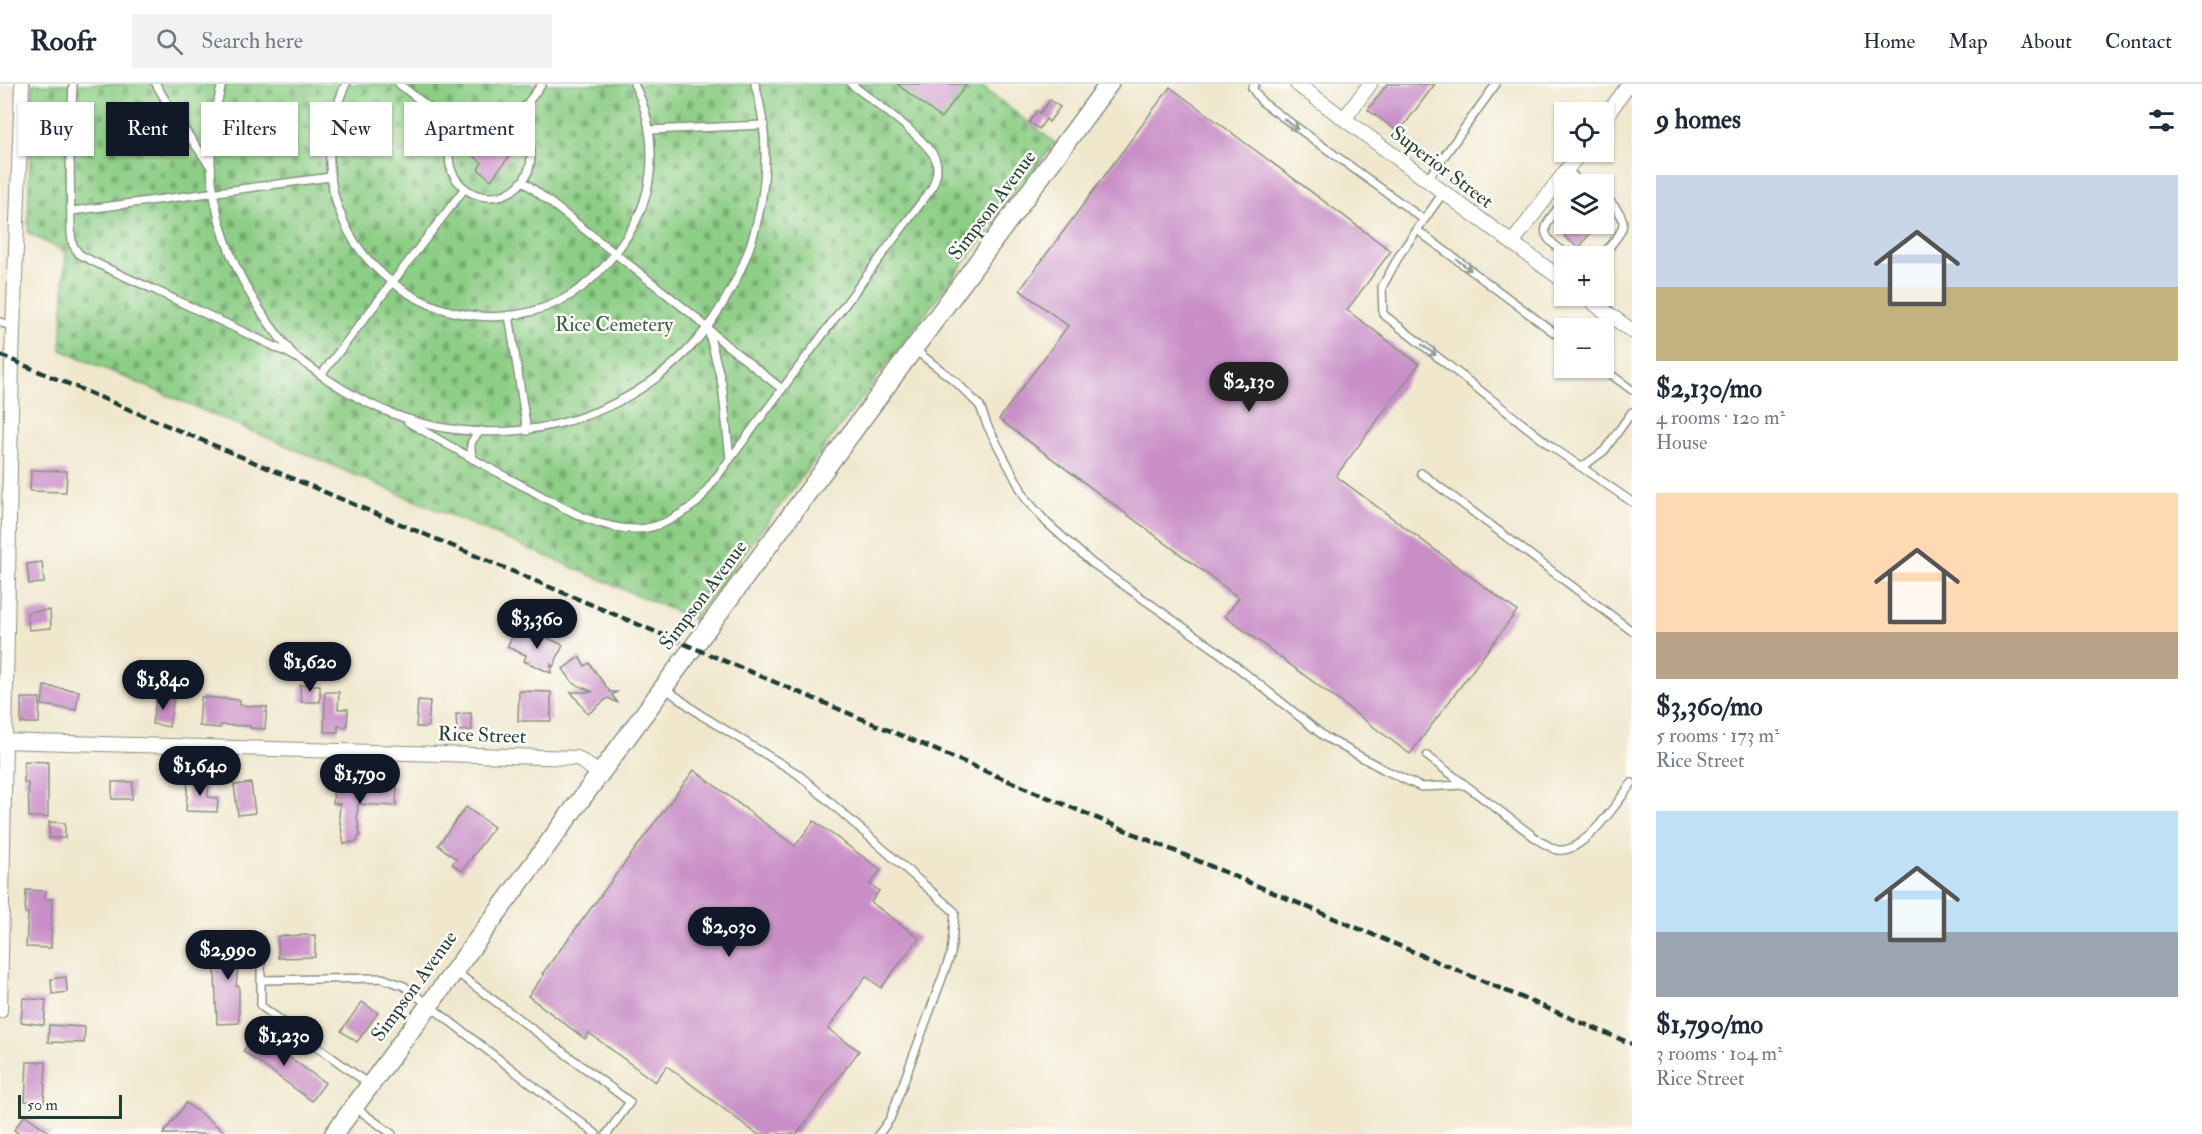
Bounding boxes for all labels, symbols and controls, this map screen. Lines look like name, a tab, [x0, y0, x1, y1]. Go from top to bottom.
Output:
search box	[132, 14, 552, 68]
text: Roofr	[30, 24, 96, 59]
icon: search	[153, 25, 186, 58]
text: Search here	[201, 27, 303, 55]
text: Home	[1863, 28, 1915, 55]
text: Map	[1948, 28, 1988, 55]
text: About	[2021, 28, 2072, 55]
text: Contact	[2105, 28, 2172, 55]
chip: Buy	[18, 102, 94, 156]
chip: Rent	[106, 102, 189, 156]
chip: Filters	[201, 102, 298, 156]
chip: New	[310, 102, 392, 156]
chip: Apartment	[404, 102, 535, 156]
map controls	[1554, 102, 1614, 378]
button: locate	[1554, 102, 1614, 162]
text: 9 homes	[1656, 104, 1741, 136]
icon: filters	[2145, 104, 2178, 137]
one-way arrow	[1283, 117, 1299, 130]
street label: Superior Street	[1385, 120, 1499, 215]
street label: Simpson Avenue	[943, 145, 1042, 265]
button: layers	[1554, 174, 1614, 234]
icon: home	[1863, 214, 1971, 322]
button: +	[1554, 246, 1614, 306]
one-way arrow	[1455, 258, 1471, 271]
park label: Rice Cemetery	[555, 312, 674, 337]
button: −	[1554, 318, 1614, 378]
one-way arrow	[1420, 344, 1436, 357]
pin: $2,130	[1200, 362, 1298, 413]
text: $2,130	[1223, 369, 1275, 394]
text: $2,130/mo	[1656, 373, 1762, 405]
text: 4 rooms · 120 m²	[1656, 405, 1785, 430]
text: House	[1656, 430, 1707, 455]
icon: home	[1863, 532, 1971, 640]
street label: Simpson Avenue	[654, 535, 753, 655]
pin: $3,360	[488, 599, 586, 650]
text: $3,360	[511, 606, 563, 631]
pin: $1,620	[261, 642, 359, 693]
text: $1,620	[283, 649, 337, 674]
pin: $1,840	[114, 660, 212, 711]
text: $1,840	[136, 667, 190, 692]
text: $3,360/mo	[1656, 691, 1763, 723]
street label: Rice Street	[437, 721, 527, 749]
text: 5 rooms · 173 m²	[1656, 723, 1780, 748]
pin: $1,640	[151, 746, 249, 797]
text: Rice Street	[1656, 748, 1744, 773]
text: $1,640	[173, 753, 227, 778]
pin: $1,790	[311, 754, 409, 805]
text: $1,790	[334, 761, 386, 786]
icon: home	[1863, 850, 1971, 958]
pin: $2,030	[680, 907, 778, 958]
text: $2,030	[702, 914, 756, 939]
street label: Simpson Avenue	[365, 926, 463, 1047]
pin: $2,990	[179, 930, 277, 981]
text: $2,990	[200, 937, 256, 962]
text: $1,790/mo	[1656, 1009, 1763, 1041]
pin: $1,230	[235, 1016, 333, 1067]
text: $1,230	[258, 1023, 310, 1048]
text: 3 rooms · 104 m²	[1656, 1041, 1783, 1066]
text: Rice Street	[1656, 1066, 1744, 1091]
scale bar	[18, 1092, 122, 1120]
text: 50 m	[27, 1095, 58, 1115]

